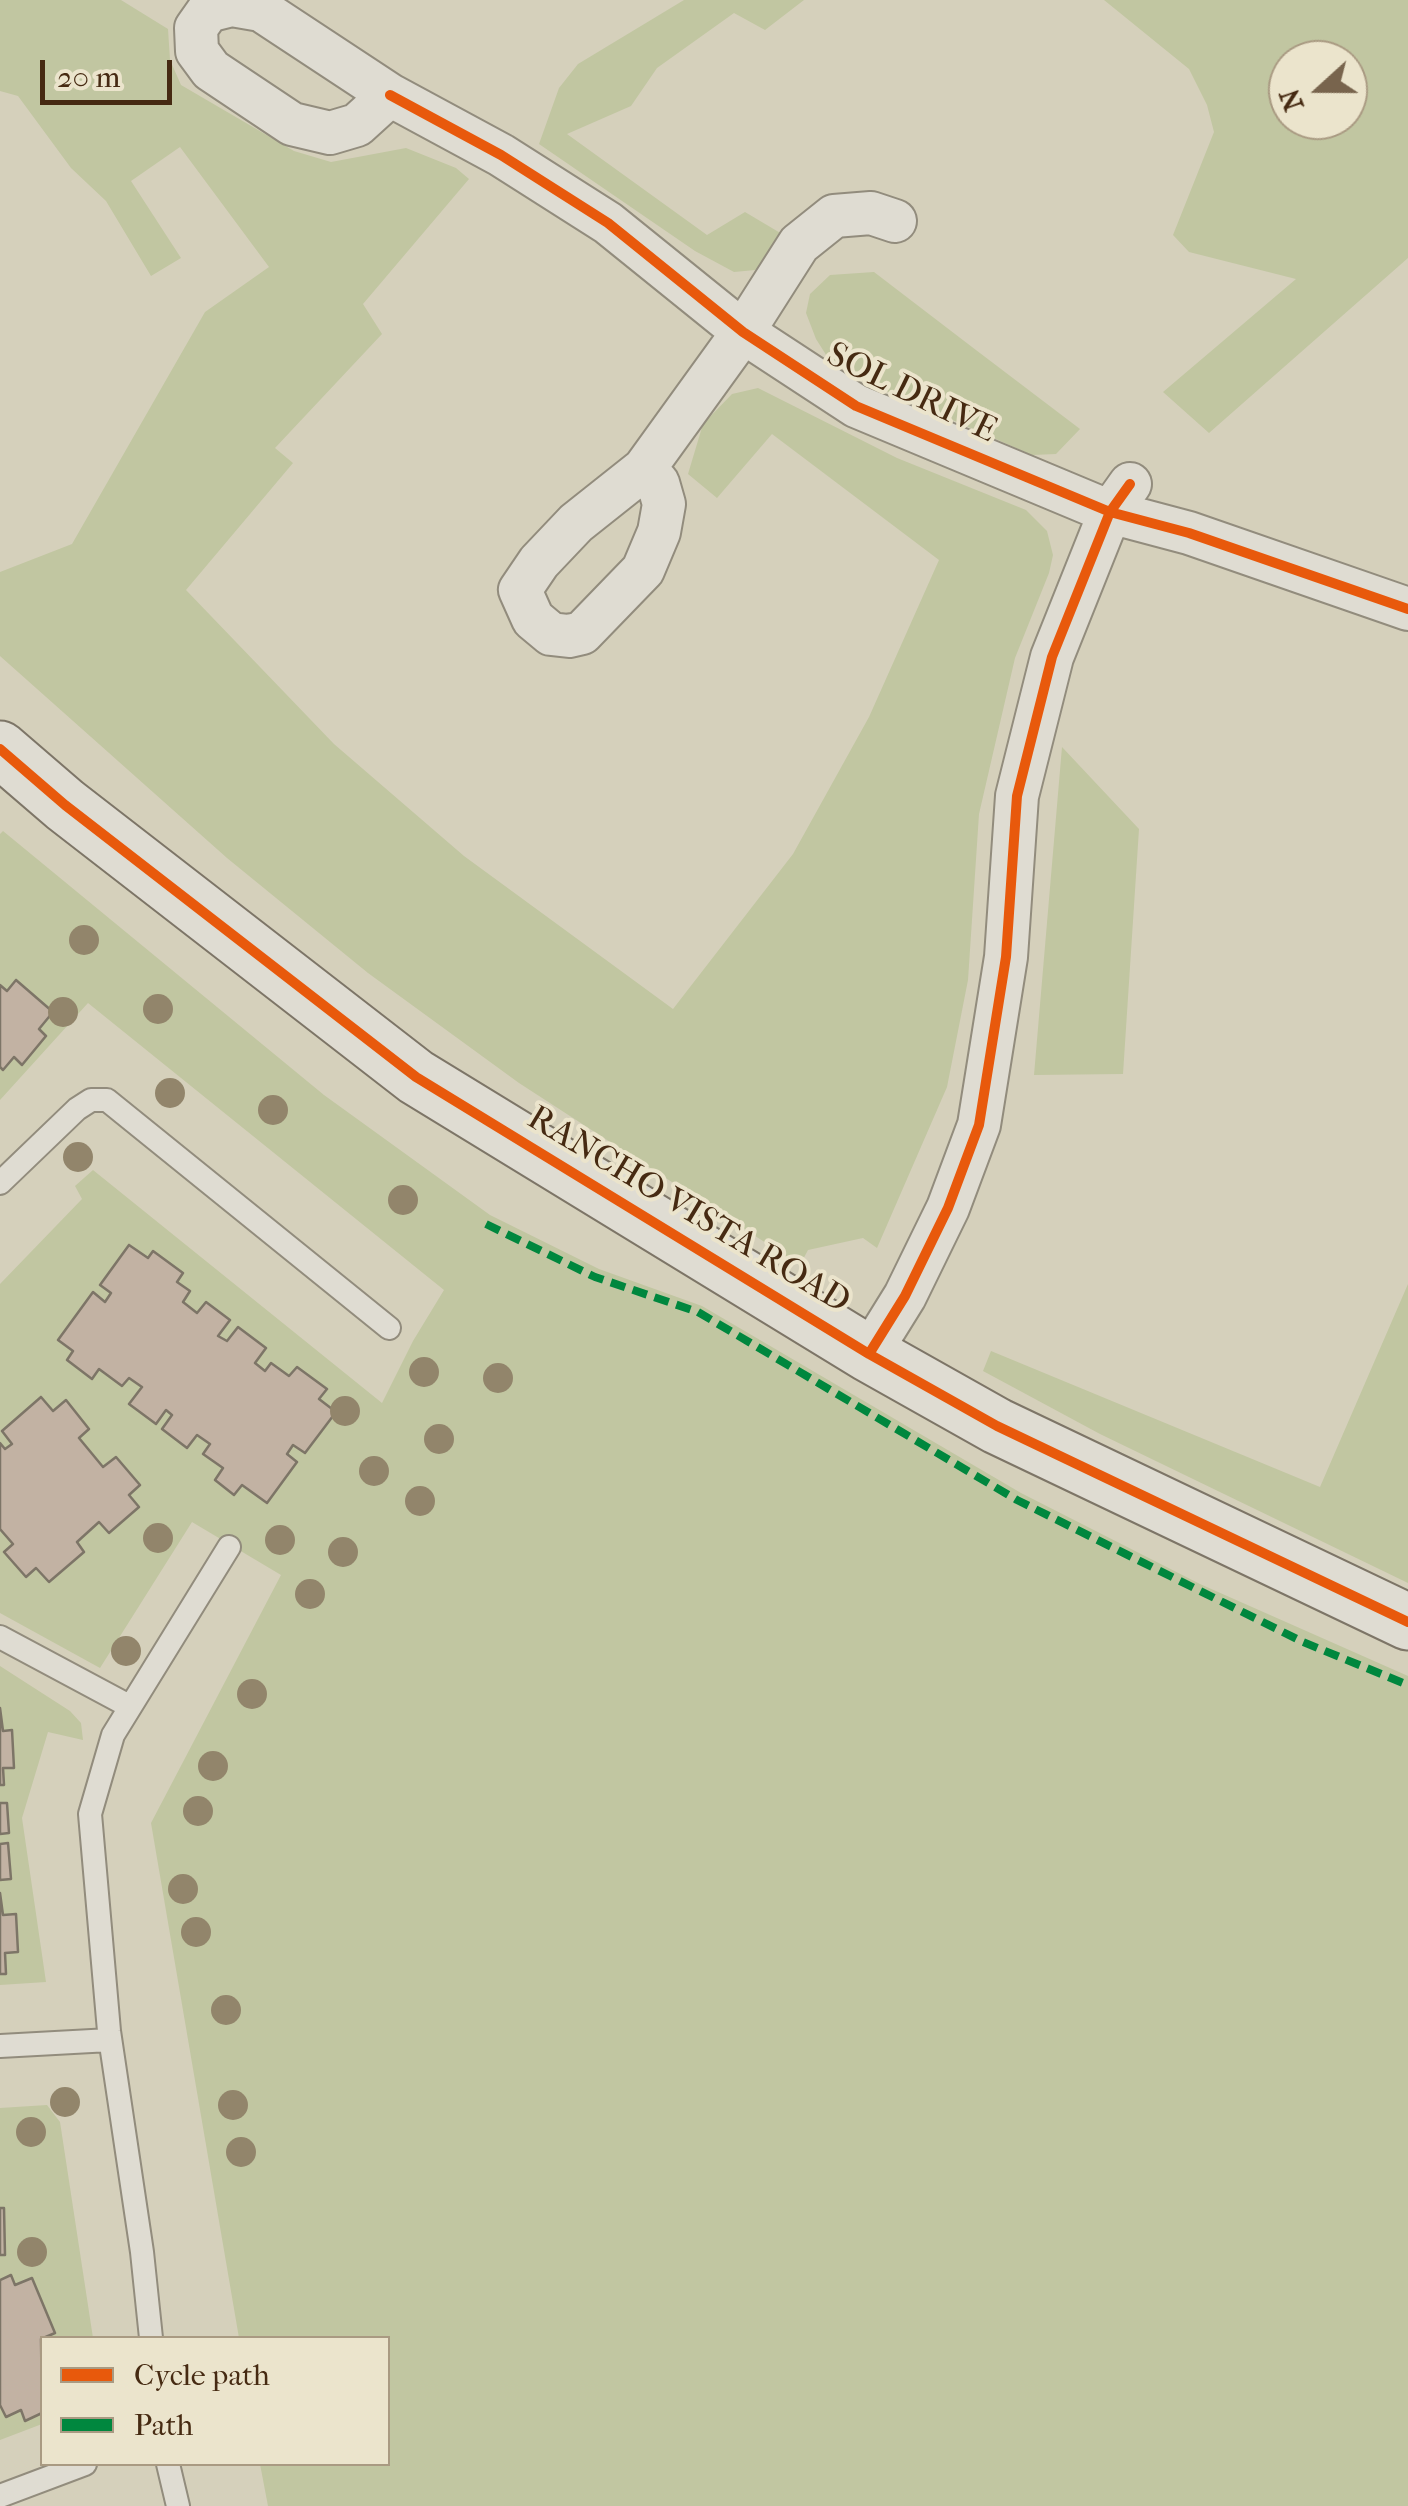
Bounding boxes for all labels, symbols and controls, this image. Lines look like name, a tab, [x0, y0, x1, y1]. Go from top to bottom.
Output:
scale bar	[45, 40, 178, 102]
north arrow	[1268, 40, 1368, 140]
text: 20 m	[57, 60, 120, 95]
text: N	[1272, 84, 1311, 116]
street label: SOL DRIVE	[819, 335, 1003, 453]
street label: RANCHO VISTA ROAD	[519, 1098, 857, 1324]
legend	[40, 2336, 390, 2466]
text: Cycle path	[134, 2358, 270, 2393]
text: Path	[134, 2408, 193, 2443]

